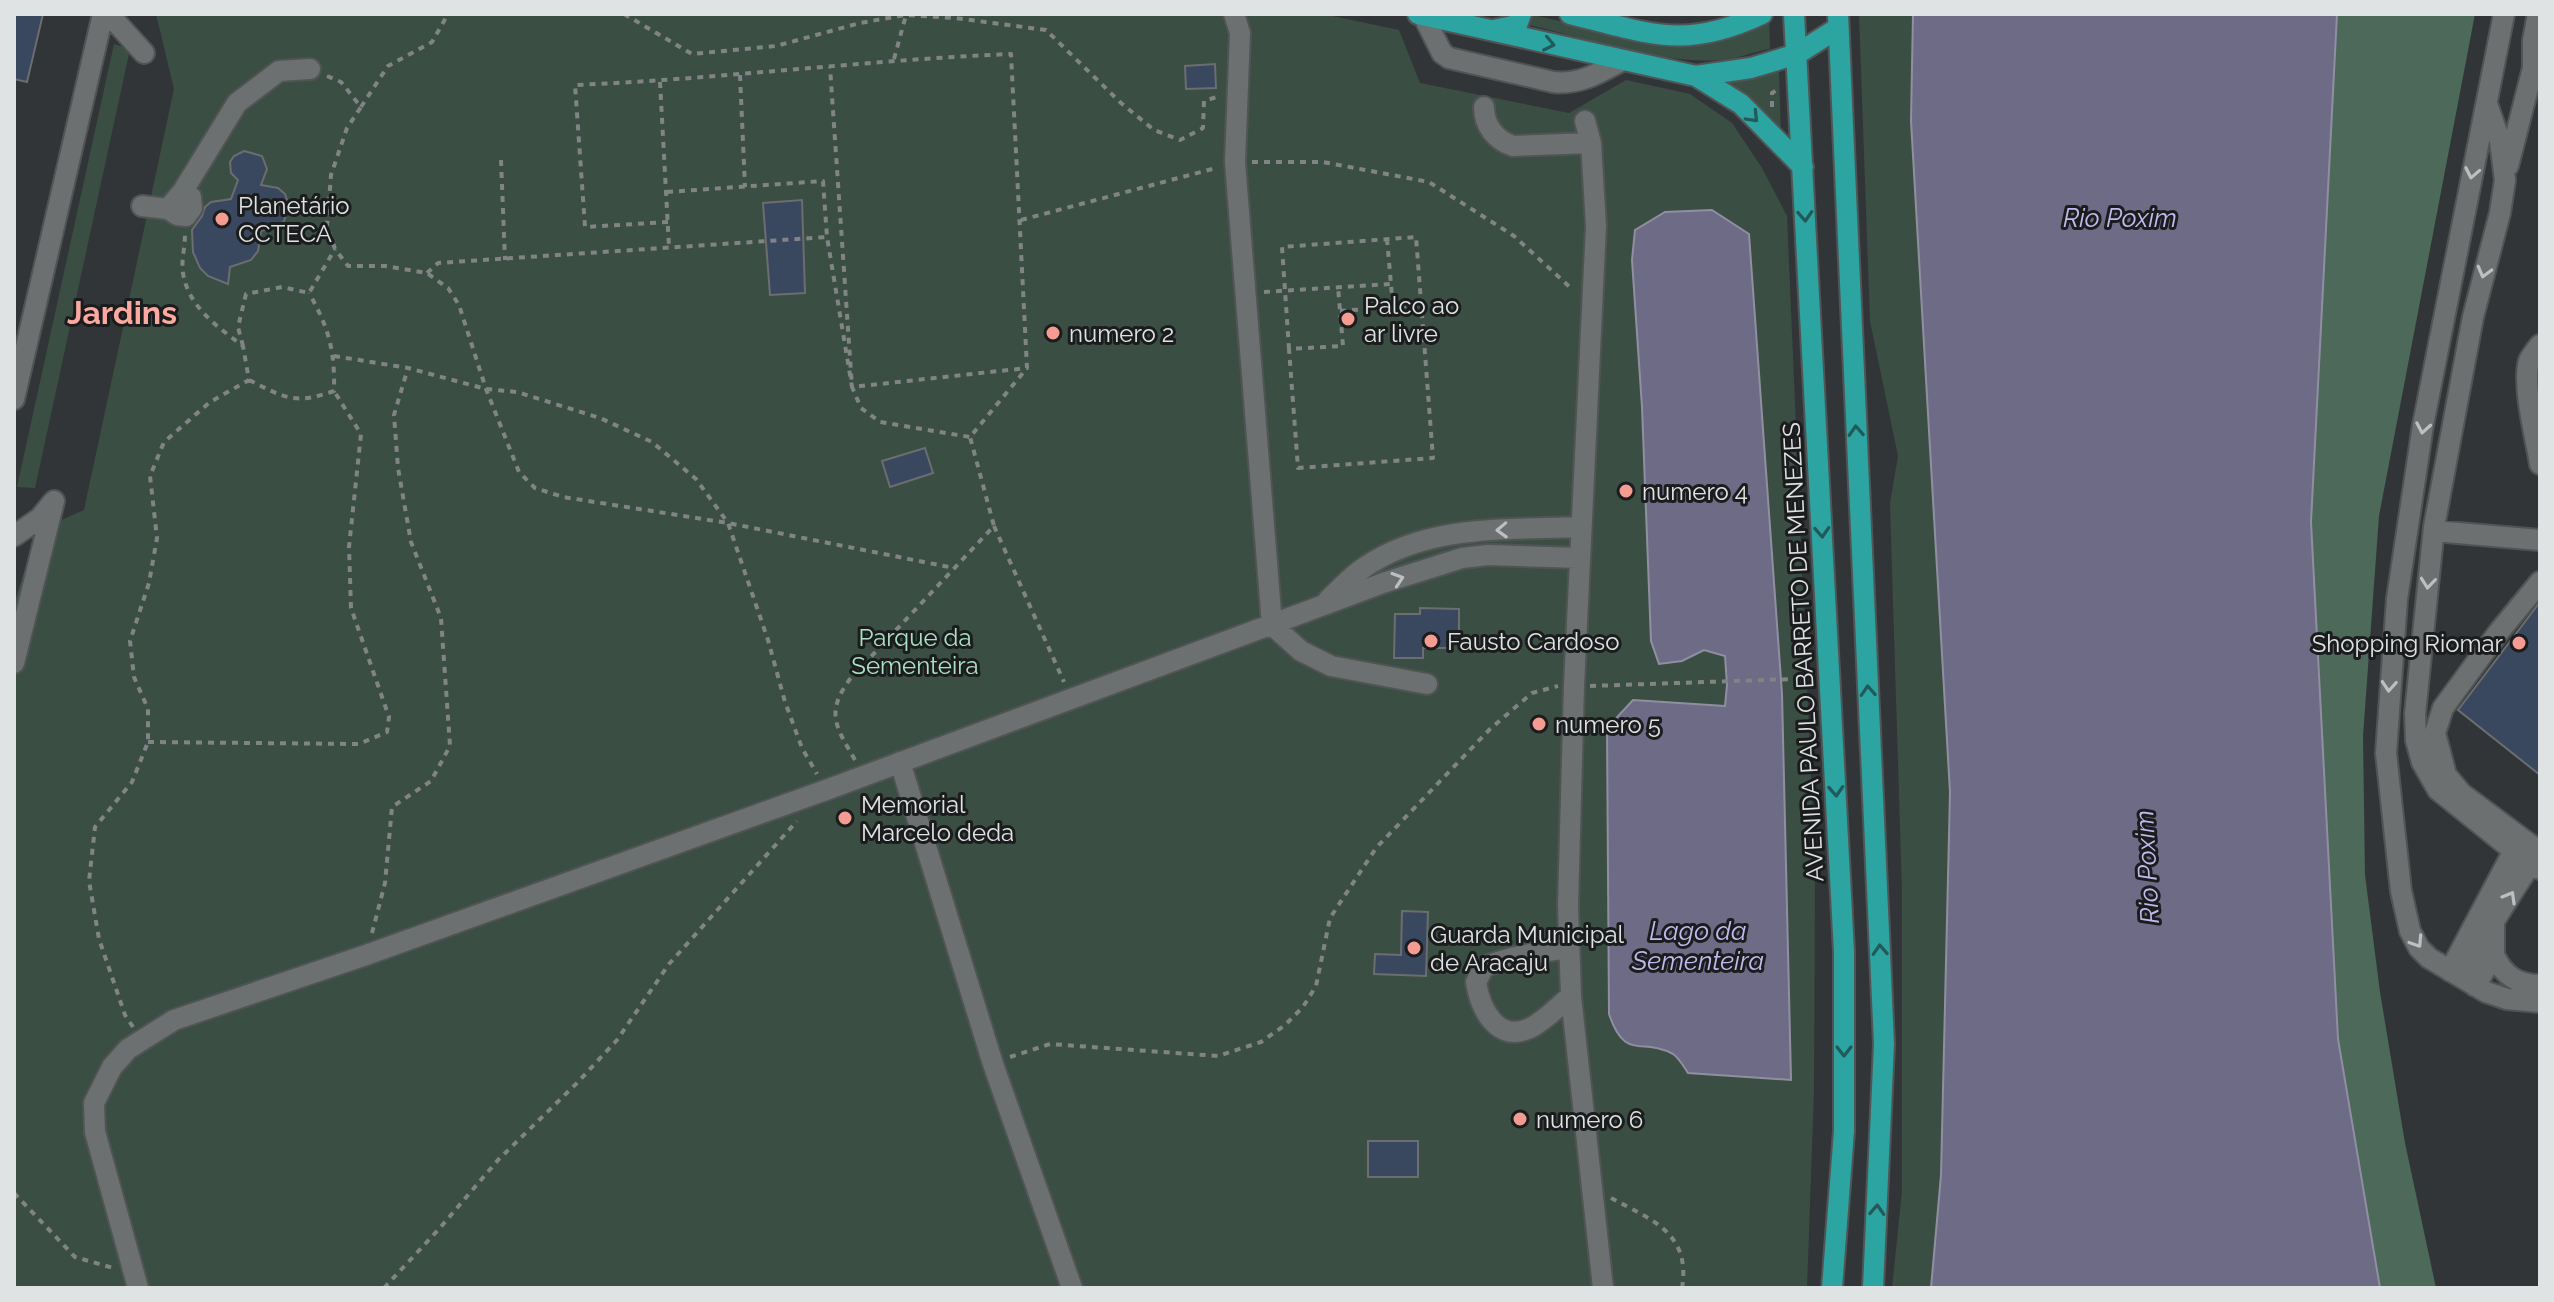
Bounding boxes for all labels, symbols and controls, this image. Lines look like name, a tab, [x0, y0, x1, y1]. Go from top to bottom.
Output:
one-way arrow	[1541, 35, 1555, 52]
one-way arrow	[1744, 108, 1758, 122]
one-way arrow	[2465, 166, 2482, 180]
place label: Planetário CCTECA	[238, 191, 350, 248]
water label: Rio Poxim	[2063, 203, 2177, 233]
marker: Planetário CCTECA	[213, 210, 231, 228]
one-way arrow	[1797, 210, 1814, 223]
one-way arrow	[2477, 265, 2494, 279]
place label: Palco ao ar livre	[1364, 291, 1459, 348]
district label: Jardins	[67, 294, 177, 331]
marker: Palco ao ar livre	[1339, 310, 1357, 328]
place label: numero 2	[1069, 319, 1174, 348]
marker: numero 2	[1044, 324, 1062, 342]
one-way arrow	[2415, 421, 2432, 435]
street label: AVENIDA PAULO BARRETO DE MENEZES	[1776, 422, 1830, 882]
one-way arrow	[1848, 424, 1865, 437]
place label: numero 4	[1642, 477, 1748, 506]
marker: numero 4	[1617, 482, 1635, 500]
one-way arrow	[1495, 522, 1508, 539]
one-way arrow	[1814, 526, 1831, 539]
one-way arrow	[1390, 572, 1404, 588]
one-way arrow	[2420, 577, 2437, 590]
park label: Parque da Sementeira	[851, 623, 979, 680]
place label: Fausto Cardoso	[1447, 627, 1619, 656]
place label: Shopping Riomar	[2312, 629, 2504, 658]
marker: Fausto Cardoso	[1422, 632, 1440, 650]
marker: Shopping Riomar	[2510, 634, 2528, 652]
one-way arrow	[2381, 680, 2398, 693]
one-way arrow	[1860, 684, 1877, 697]
place label: numero 5	[1555, 710, 1661, 739]
marker: numero 5	[1530, 715, 1548, 733]
one-way arrow	[1828, 785, 1845, 798]
place label: Memorial Marcelo deda	[861, 790, 1014, 847]
marker: Memorial Marcelo deda	[836, 809, 854, 827]
water label: Rio Poxim	[2129, 809, 2165, 925]
one-way arrow	[2500, 891, 2516, 906]
water label: Lago da Sementeira	[1631, 916, 1764, 976]
place label: Guarda Municipal de Aracaju	[1430, 920, 1625, 977]
one-way arrow	[2407, 933, 2422, 947]
marker: Guarda Municipal de Aracaju	[1405, 939, 1423, 957]
one-way arrow	[1872, 943, 1889, 956]
one-way arrow	[1835, 1045, 1853, 1058]
place label: numero 6	[1536, 1105, 1643, 1134]
marker: numero 6	[1511, 1110, 1529, 1128]
one-way arrow	[1869, 1203, 1886, 1216]

